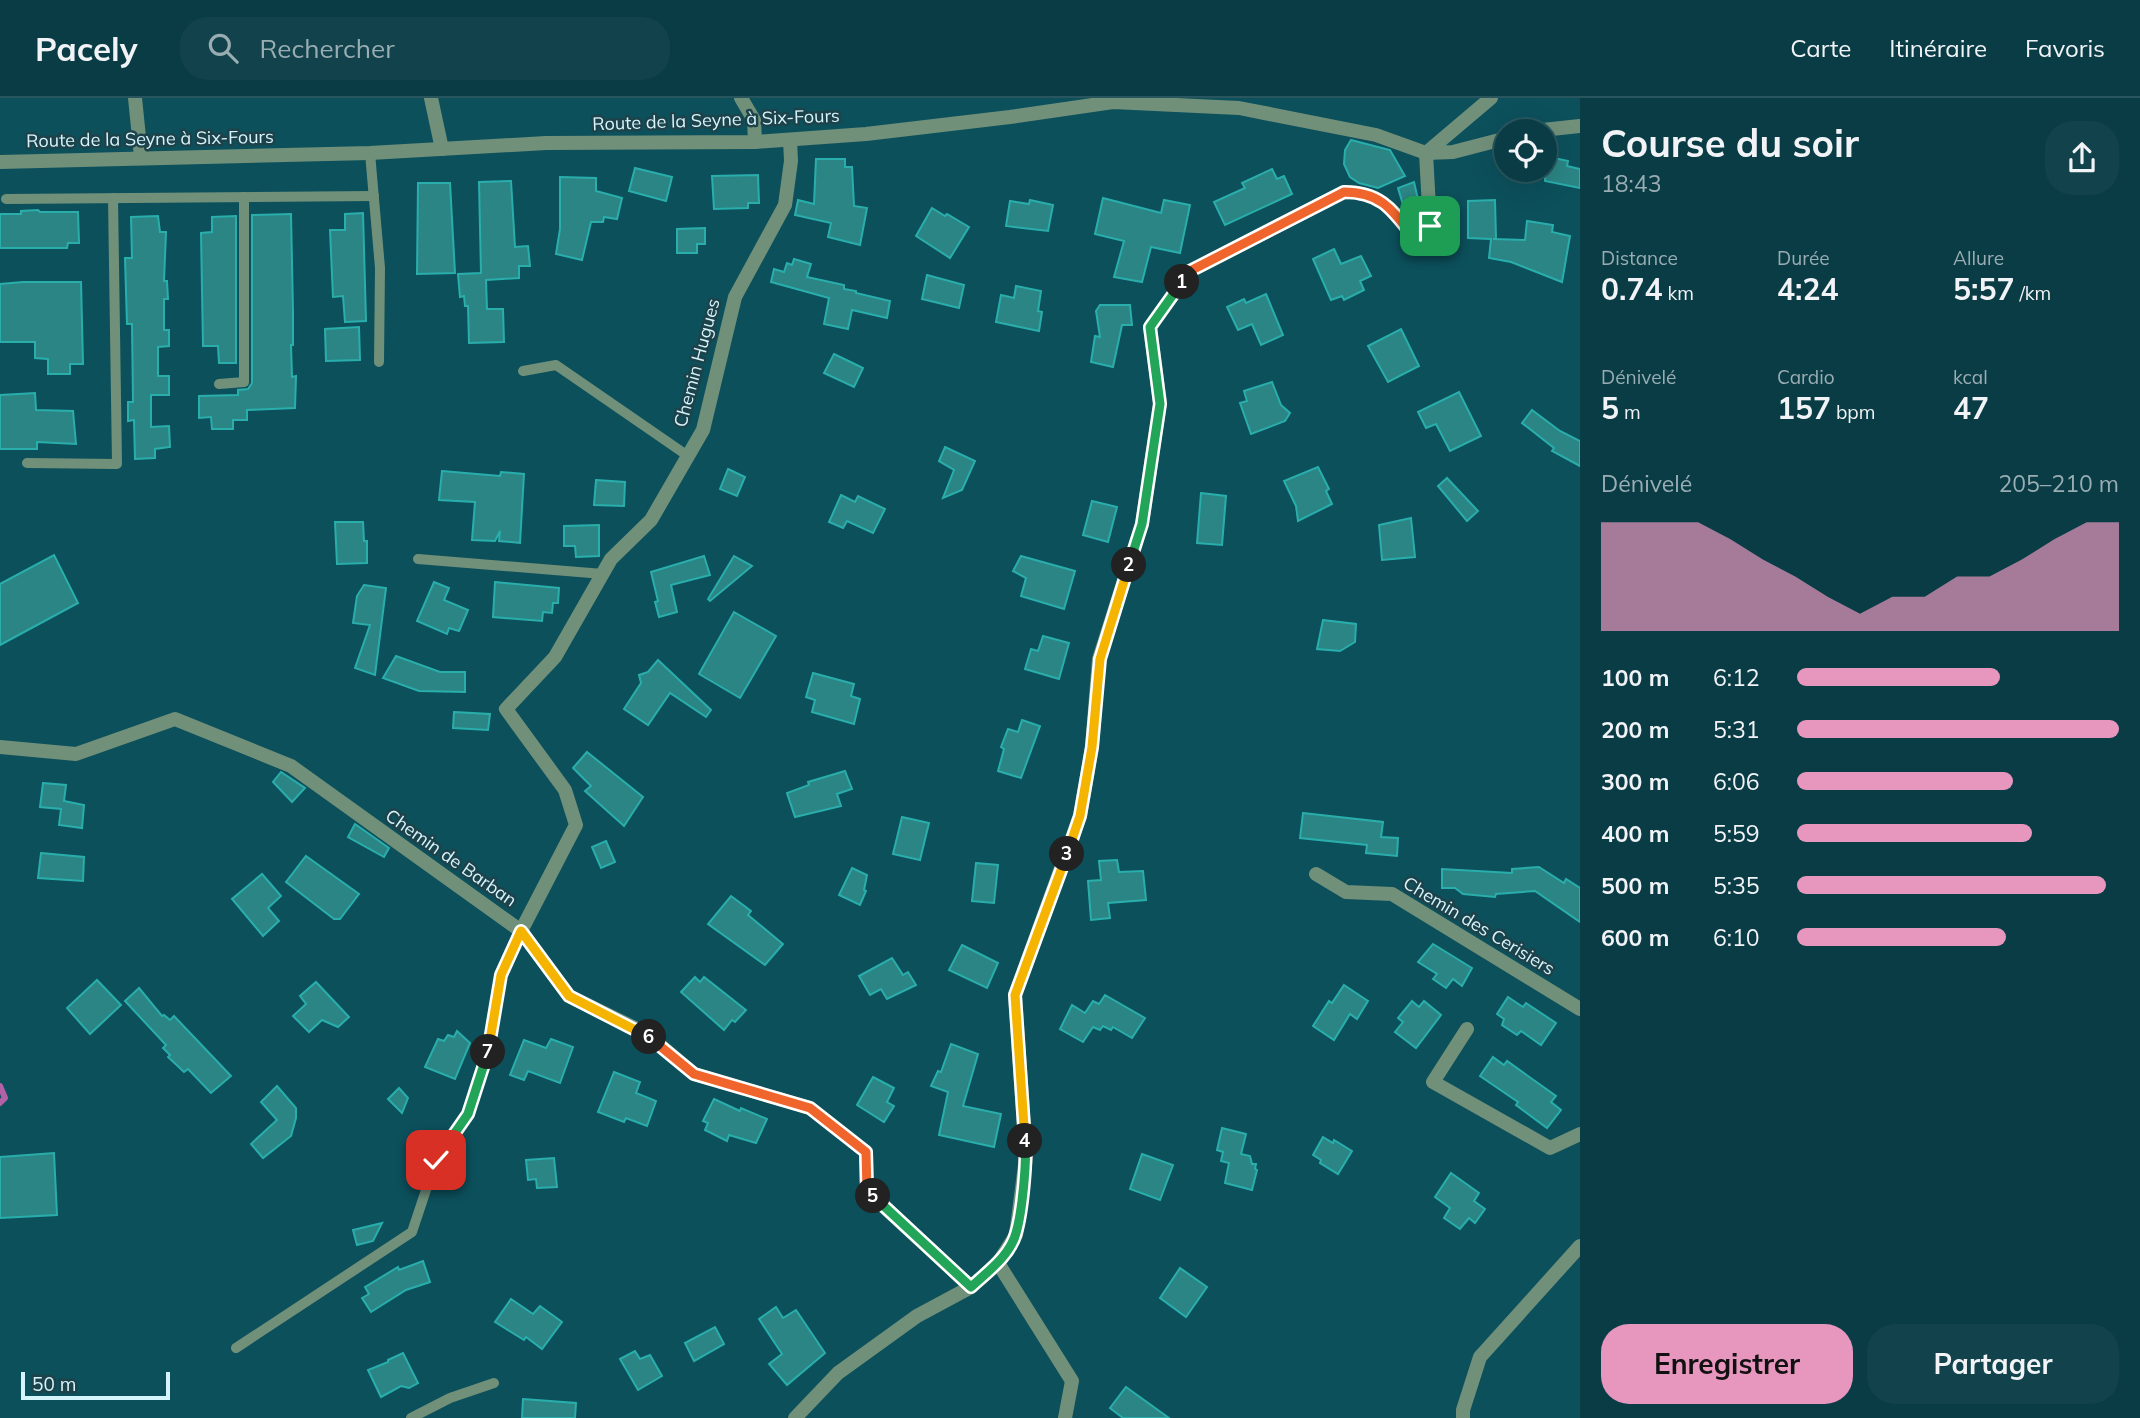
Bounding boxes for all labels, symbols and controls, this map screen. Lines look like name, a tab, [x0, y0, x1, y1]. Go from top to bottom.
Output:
search box	[180, 17, 670, 80]
text: Pacely	[35, 28, 138, 69]
icon: search	[204, 29, 242, 67]
text: Rechercher	[260, 32, 395, 65]
text: Carte	[1790, 33, 1851, 63]
text: Itinéraire	[1889, 33, 1987, 63]
text: Favoris	[2025, 33, 2105, 63]
street label: Route de la Seyne à Six-Fours	[592, 104, 840, 135]
map controls	[1494, 119, 1557, 182]
button: locate	[1494, 119, 1557, 182]
text: Course du soir	[1601, 119, 1859, 167]
button: share	[2045, 121, 2119, 195]
street label: Route de la Seyne à Six-Fours	[26, 125, 274, 152]
text: 18:43	[1601, 169, 1661, 198]
pin	[1400, 196, 1460, 256]
icon: arrive	[1411, 207, 1449, 245]
text: Distance	[1601, 246, 1678, 270]
text: Durée	[1777, 246, 1830, 270]
text: Allure	[1953, 246, 2004, 270]
pin: 1	[1164, 264, 1200, 300]
text: 1	[1176, 269, 1187, 293]
text: 0.74	[1601, 270, 1662, 308]
text: 4:24	[1777, 270, 1838, 308]
text: 5:57	[1953, 270, 2014, 308]
text: km	[1662, 281, 1694, 305]
text: /km	[2014, 281, 2051, 305]
street label: Chemin Hugues	[668, 296, 725, 430]
text: Dénivelé	[1601, 365, 1676, 389]
text: Cardio	[1777, 365, 1835, 389]
text: kcal	[1953, 365, 1988, 389]
text: 5	[1601, 389, 1619, 427]
text: 157	[1777, 389, 1831, 427]
text: 47	[1953, 389, 1989, 427]
text: m	[1619, 400, 1641, 424]
text: bpm	[1831, 400, 1875, 424]
text: Dénivelé	[1601, 469, 1692, 498]
text: 205–210 m	[1998, 469, 2119, 498]
pin: 2	[1112, 547, 1146, 582]
text: 2	[1123, 552, 1134, 576]
text: 100 m	[1601, 663, 1669, 692]
text: 6:12	[1713, 663, 1760, 692]
text: 200 m	[1601, 715, 1669, 744]
text: 5:31	[1713, 715, 1760, 744]
text: 300 m	[1601, 767, 1669, 796]
text: 6:06	[1713, 767, 1760, 796]
street label: Chemin de Barban	[381, 804, 521, 911]
text: 400 m	[1601, 819, 1669, 848]
text: 5:59	[1713, 819, 1760, 848]
pin: 3	[1050, 836, 1084, 872]
text: 3	[1061, 841, 1072, 865]
street label: Chemin des Cerisiers	[1399, 871, 1559, 980]
text: 500 m	[1601, 871, 1669, 900]
text: 5:35	[1713, 871, 1760, 900]
text: 600 m	[1601, 923, 1669, 952]
text: 6:10	[1713, 923, 1760, 952]
pin: 6	[632, 1020, 666, 1054]
text: 6	[643, 1024, 654, 1048]
pin: 7	[470, 1034, 505, 1070]
text: 7	[482, 1039, 493, 1063]
pin: 4	[1007, 1124, 1042, 1158]
text: 4	[1019, 1128, 1030, 1152]
pin	[406, 1130, 466, 1190]
icon: check	[417, 1141, 455, 1179]
pin: 5	[856, 1178, 890, 1214]
text: 5	[867, 1183, 878, 1207]
button: Enregistrer	[1601, 1324, 1853, 1404]
button: Partager	[1867, 1324, 2119, 1404]
scale bar	[21, 1369, 170, 1401]
text: 50 m	[32, 1372, 76, 1396]

